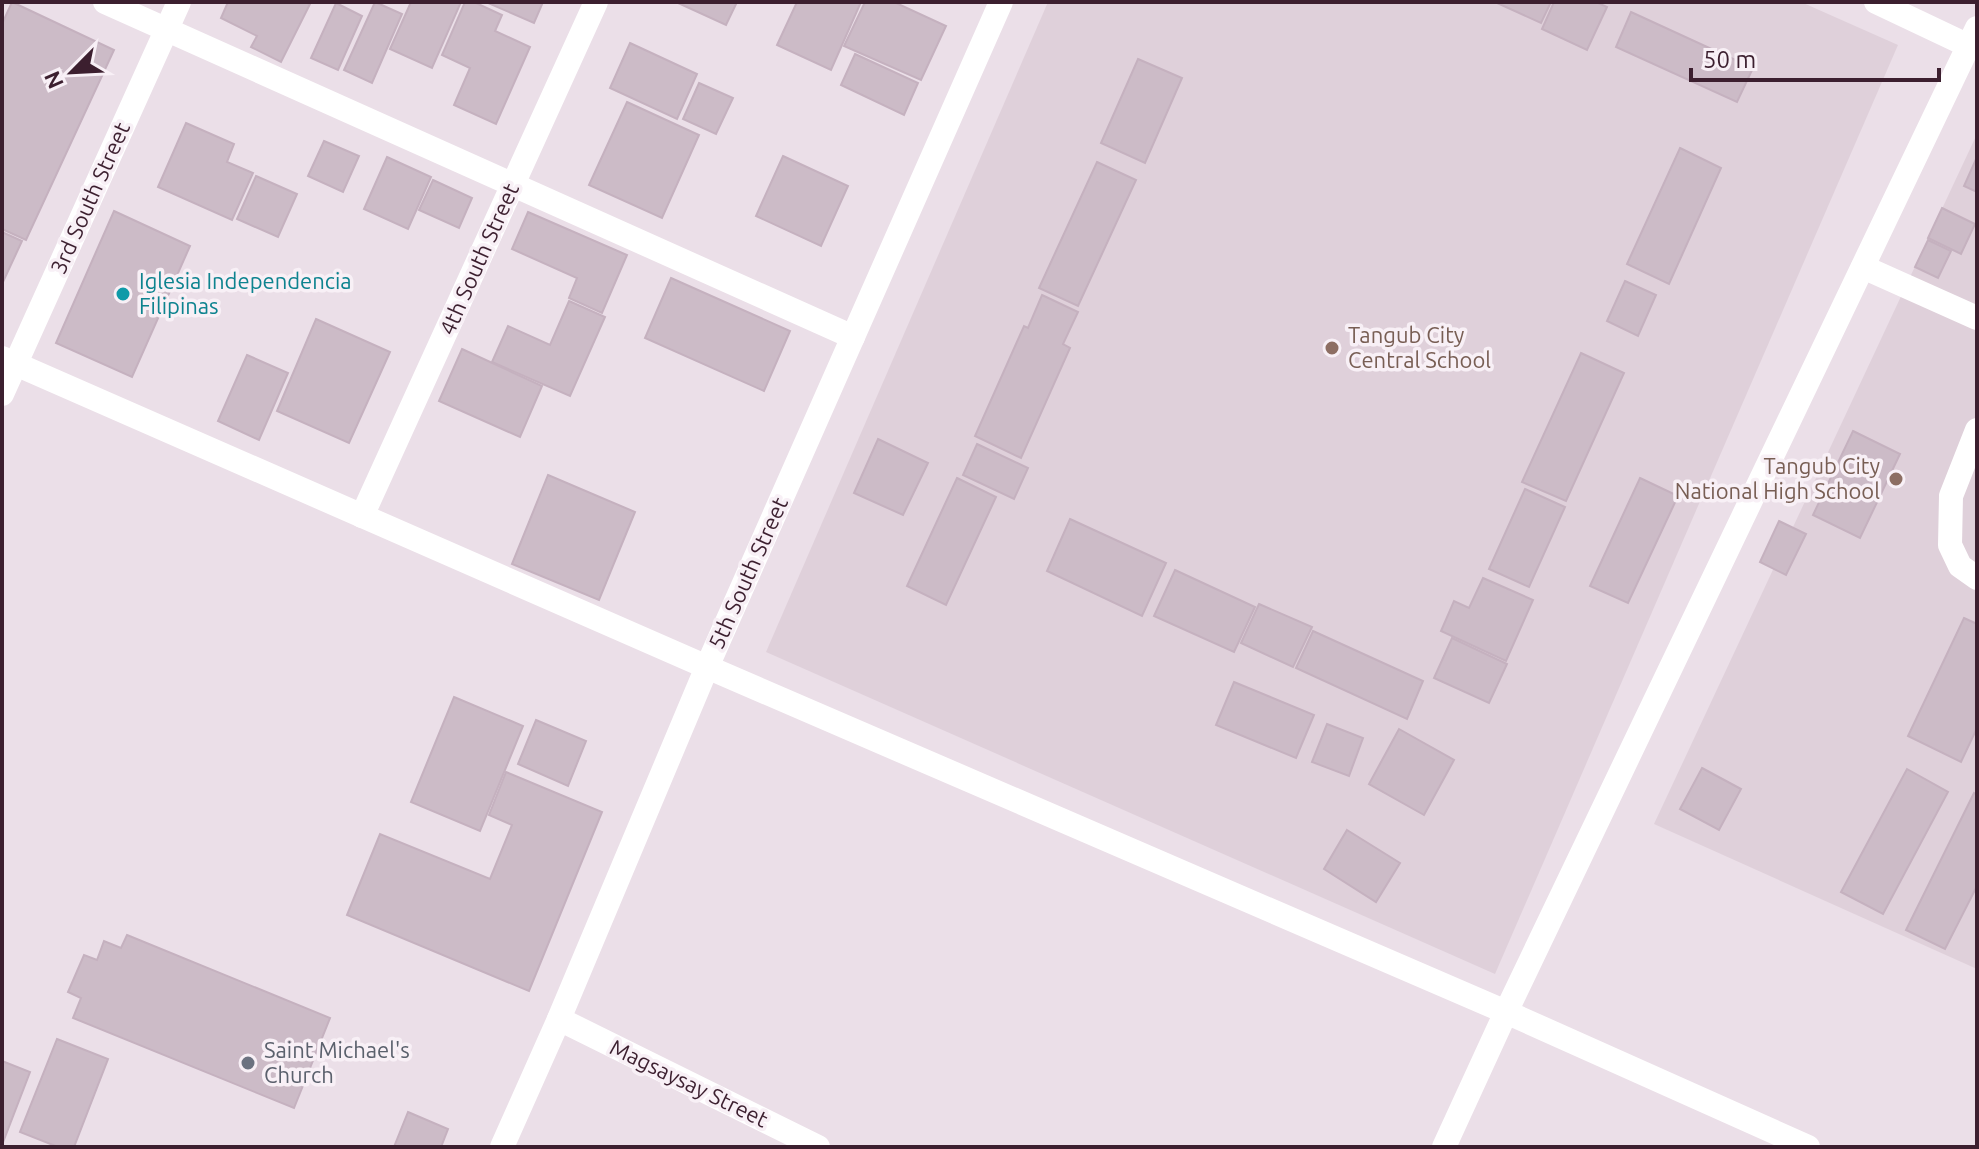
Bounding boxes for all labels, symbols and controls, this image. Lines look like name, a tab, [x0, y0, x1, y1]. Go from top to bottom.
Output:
north arrow	[32, 32, 112, 112]
scale bar	[1691, 32, 1939, 82]
text: 50 m	[1703, 46, 1756, 73]
text: N	[39, 68, 68, 93]
street label: 3rd South Street	[45, 118, 134, 277]
street label: 4th South Street	[434, 179, 523, 338]
place label: Iglesia Independencia Filipinas	[139, 268, 352, 318]
marker: Iglesia Independencia Filipinas	[114, 285, 132, 303]
place label: Tangub City Central School	[1348, 322, 1491, 372]
marker: Tangub City Central School	[1323, 339, 1341, 357]
place label: Tangub City National High School	[1675, 453, 1880, 503]
marker: Tangub City National High School	[1887, 470, 1905, 488]
street label: 5th South Street	[703, 493, 792, 652]
street label: Magsaysay Street	[606, 1034, 772, 1132]
place label: Saint Michael's Church	[264, 1037, 410, 1087]
marker: Saint Michael's Church	[239, 1054, 257, 1072]

